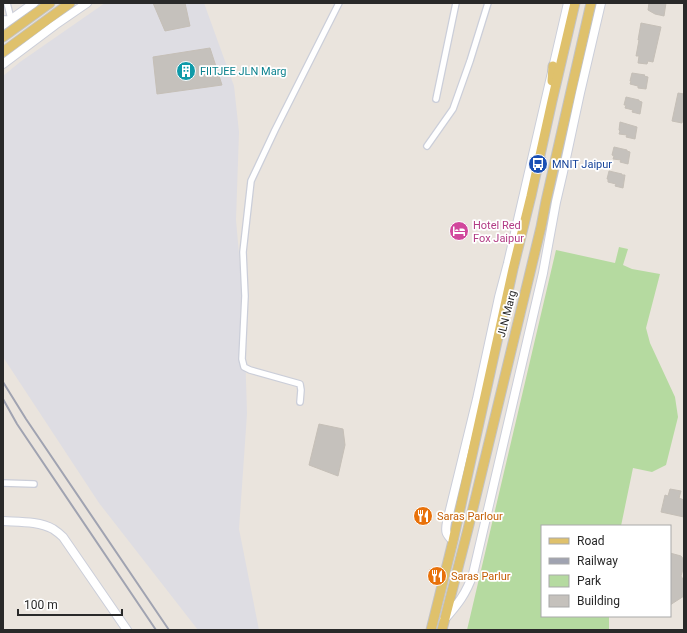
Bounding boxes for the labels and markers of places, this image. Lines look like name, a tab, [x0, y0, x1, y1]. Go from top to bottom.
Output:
building icon: FIITJEE JLN Marg	[175, 60, 197, 82]
place label: FIITJEE JLN Marg	[200, 65, 286, 78]
bus stop icon: MNIT Jaipur	[527, 153, 549, 175]
place label: MNIT Jaipur	[552, 158, 612, 171]
place label: Hotel Red Fox Jaipur	[473, 219, 524, 245]
hotel icon: Hotel Red Fox Jaipur	[448, 220, 470, 242]
restaurant icon: Saras Parlour	[412, 505, 434, 527]
place label: Saras Parlour	[437, 510, 503, 523]
restaurant icon: Saras Parlur	[426, 565, 448, 587]
place label: Saras Parlur	[451, 570, 511, 583]

